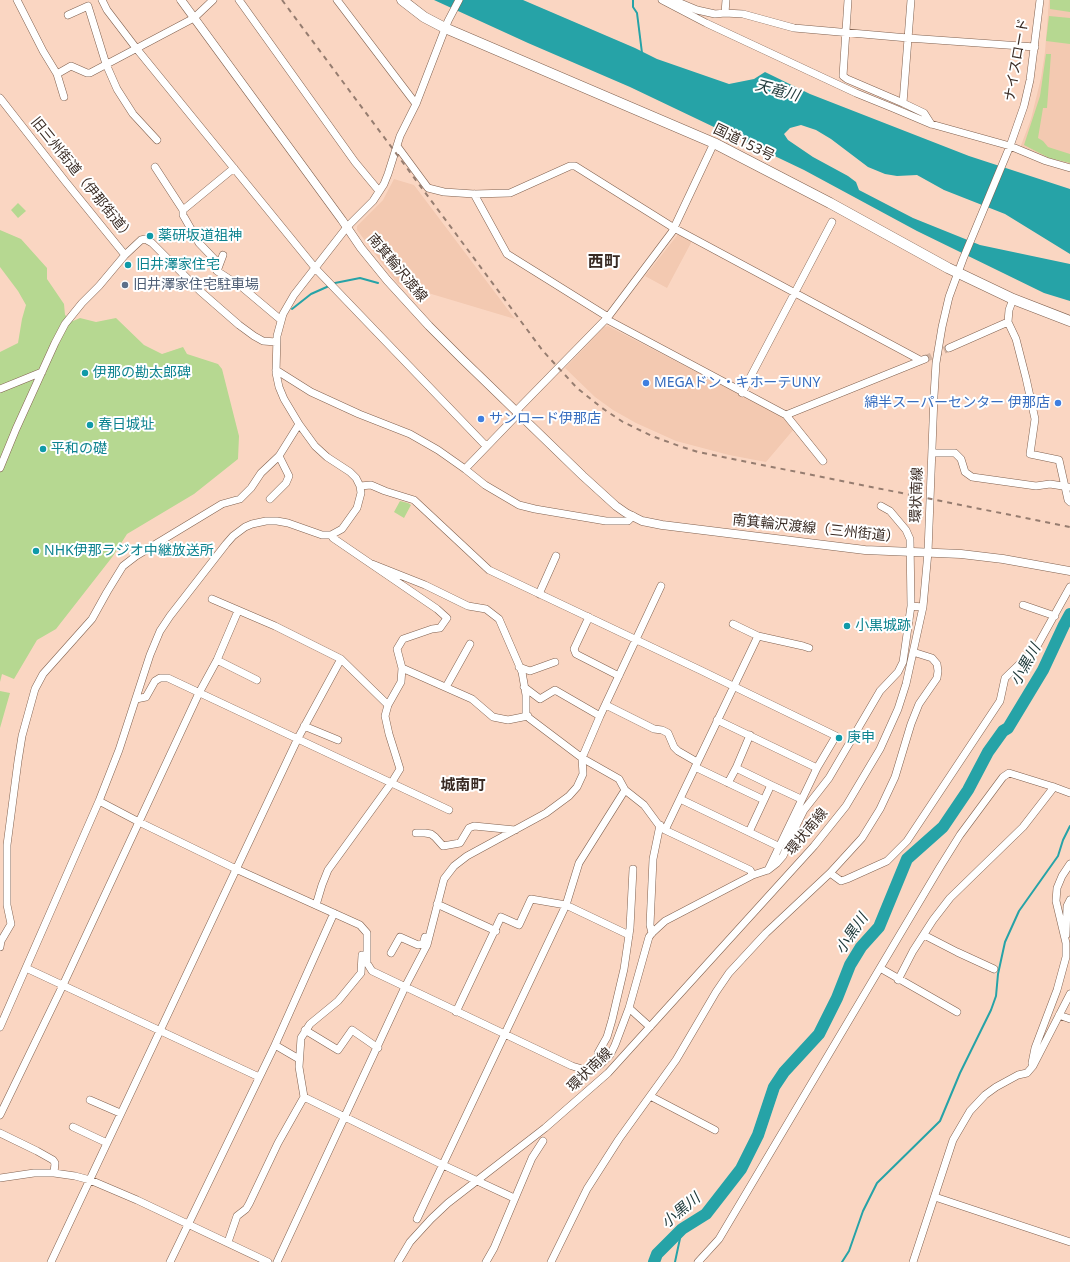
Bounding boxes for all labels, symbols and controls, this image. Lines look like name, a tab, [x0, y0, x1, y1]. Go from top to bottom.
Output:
street label: ナイスロード	[1001, 17, 1033, 103]
water label: 天竜川	[753, 76, 801, 106]
street label: 旧三州街道（伊那街道）	[27, 114, 137, 244]
street label: 国道153号	[711, 121, 777, 165]
place label: 薬研坂道祖神	[158, 228, 242, 244]
street label: 南箕輪沢渡線	[364, 230, 430, 306]
marker: 薬研坂道祖神	[145, 231, 155, 241]
district label: 西町	[588, 252, 620, 272]
place label: 旧井澤家住宅	[136, 257, 220, 273]
marker: 旧井澤家住宅	[123, 260, 133, 270]
place label: 旧井澤家住宅駐車場	[133, 277, 259, 293]
marker: 旧井澤家住宅駐車場	[120, 280, 130, 290]
place label: 伊那の勘太郎碑	[93, 365, 191, 381]
marker: 伊那の勘太郎碑	[80, 368, 90, 378]
place label: MEGAドン・キホーテUNY	[654, 375, 820, 391]
marker: MEGAドン・キホーテUNY	[641, 378, 651, 388]
place label: 綿半スーパーセンター 伊那店	[864, 395, 1050, 411]
marker: 綿半スーパーセンター 伊那店	[1053, 398, 1063, 408]
place label: サンロード伊那店	[489, 411, 601, 427]
marker: サンロード伊那店	[476, 414, 486, 424]
place label: 春日城址	[98, 417, 154, 433]
marker: 春日城址	[85, 420, 95, 430]
place label: 平和の礎	[51, 441, 107, 457]
marker: 平和の礎	[38, 444, 48, 454]
street label: 環状南線	[908, 467, 926, 523]
street label: 南箕輪沢渡線（三州街道）	[732, 512, 900, 546]
place label: NHK伊那ラジオ中継放送所	[44, 543, 214, 559]
marker: NHK伊那ラジオ中継放送所	[31, 546, 41, 556]
place label: 小黒城跡	[855, 618, 911, 634]
marker: 小黒城跡	[842, 621, 852, 631]
water label: 小黒川	[1007, 641, 1045, 689]
place label: 庚申	[847, 730, 875, 746]
marker: 庚申	[834, 733, 844, 743]
district label: 城南町	[441, 777, 485, 795]
street label: 環状南線	[783, 805, 831, 859]
water label: 小黒川	[832, 910, 872, 958]
street label: 環状南線	[564, 1045, 616, 1095]
water label: 小黒川	[658, 1190, 704, 1232]

